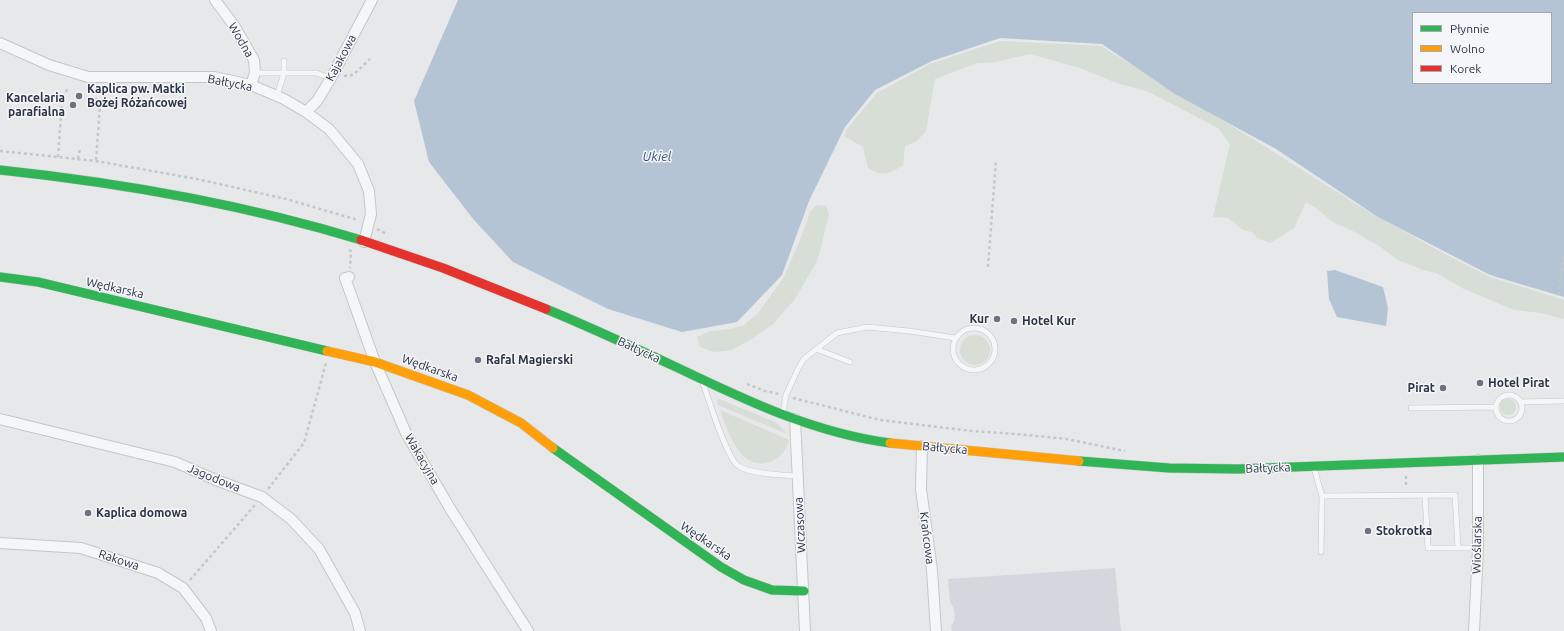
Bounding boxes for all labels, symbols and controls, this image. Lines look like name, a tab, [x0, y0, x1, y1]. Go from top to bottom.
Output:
legend	[1412, 12, 1552, 84]
street label: Wodna	[225, 20, 257, 60]
text: Płynnie	[1450, 22, 1489, 35]
street label: Kajakowa	[323, 32, 359, 84]
text: Wolno	[1450, 42, 1485, 55]
text: Korek	[1450, 62, 1481, 75]
street label: Bałtycka	[206, 72, 254, 94]
place label: Kaplica pw. Matki Bożej Różańcowej	[87, 82, 187, 110]
place label: Kancelaria parafialna	[6, 91, 65, 119]
marker: Kaplica pw. Matki Bożej Różańcowej	[74, 91, 84, 101]
marker: Kancelaria parafialna	[68, 100, 78, 110]
water label: Ukiel	[643, 149, 671, 165]
street label: Wędkarska	[85, 274, 145, 302]
place label: Kur	[969, 312, 989, 326]
marker: Kur	[992, 314, 1002, 324]
place label: Hotel Kur	[1022, 314, 1076, 328]
marker: Hotel Kur	[1009, 316, 1019, 326]
street label: Bałtycka	[615, 334, 663, 366]
street label: Wędkarska	[400, 351, 460, 385]
place label: Rafal Magierski	[486, 353, 573, 367]
marker: Rafal Magierski	[473, 355, 483, 365]
place label: Hotel Pirat	[1488, 376, 1550, 390]
marker: Hotel Pirat	[1475, 378, 1485, 388]
place label: Pirat	[1408, 381, 1435, 395]
marker: Pirat	[1438, 383, 1448, 393]
street label: Wakacyjna	[402, 431, 442, 487]
street label: Bałtycka	[922, 439, 968, 457]
street label: Bałtycka	[1245, 460, 1291, 476]
street label: Jagodowa	[186, 461, 242, 495]
street label: Wczasowa	[791, 497, 809, 553]
place label: Kaplica domowa	[96, 506, 187, 520]
marker: Kaplica domowa	[83, 508, 93, 518]
street label: Krańcowa	[917, 511, 937, 565]
street label: Wioślarska	[1469, 516, 1485, 574]
street label: Wędkarska	[678, 519, 734, 563]
place label: Stokrotka	[1376, 524, 1432, 538]
marker: Stokrotka	[1363, 526, 1373, 536]
street label: Rakowa	[97, 547, 141, 573]

